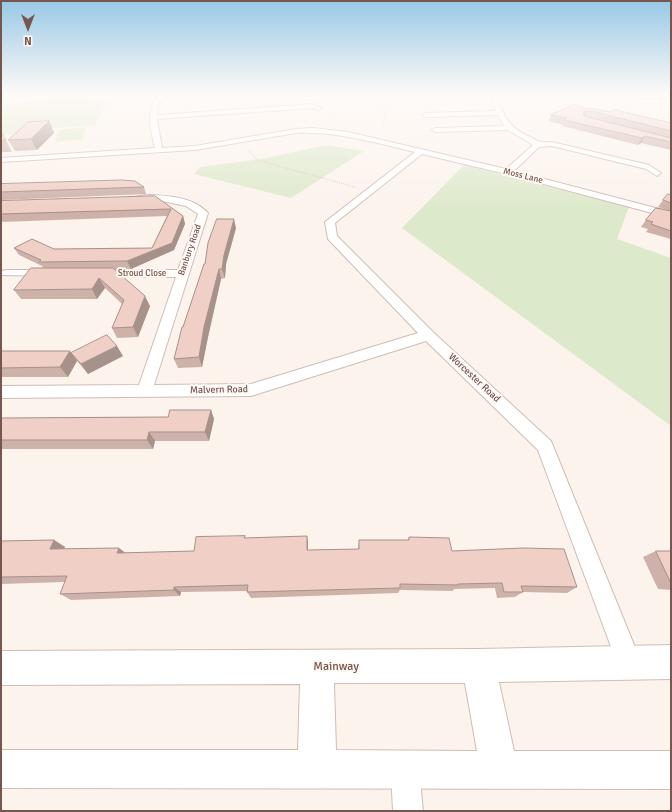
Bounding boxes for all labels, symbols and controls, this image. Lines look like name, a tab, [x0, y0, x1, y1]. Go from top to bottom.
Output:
north arrow	[8, 8, 48, 48]
text: N	[24, 34, 32, 47]
street label: Moss Lane	[502, 166, 544, 186]
street label: Banbury Road	[176, 223, 204, 277]
street label: Stroud Close	[118, 269, 166, 279]
street label: Worcester Road	[446, 351, 502, 405]
street label: Malvern Road	[190, 383, 248, 397]
street label: Mainway	[313, 660, 359, 674]

